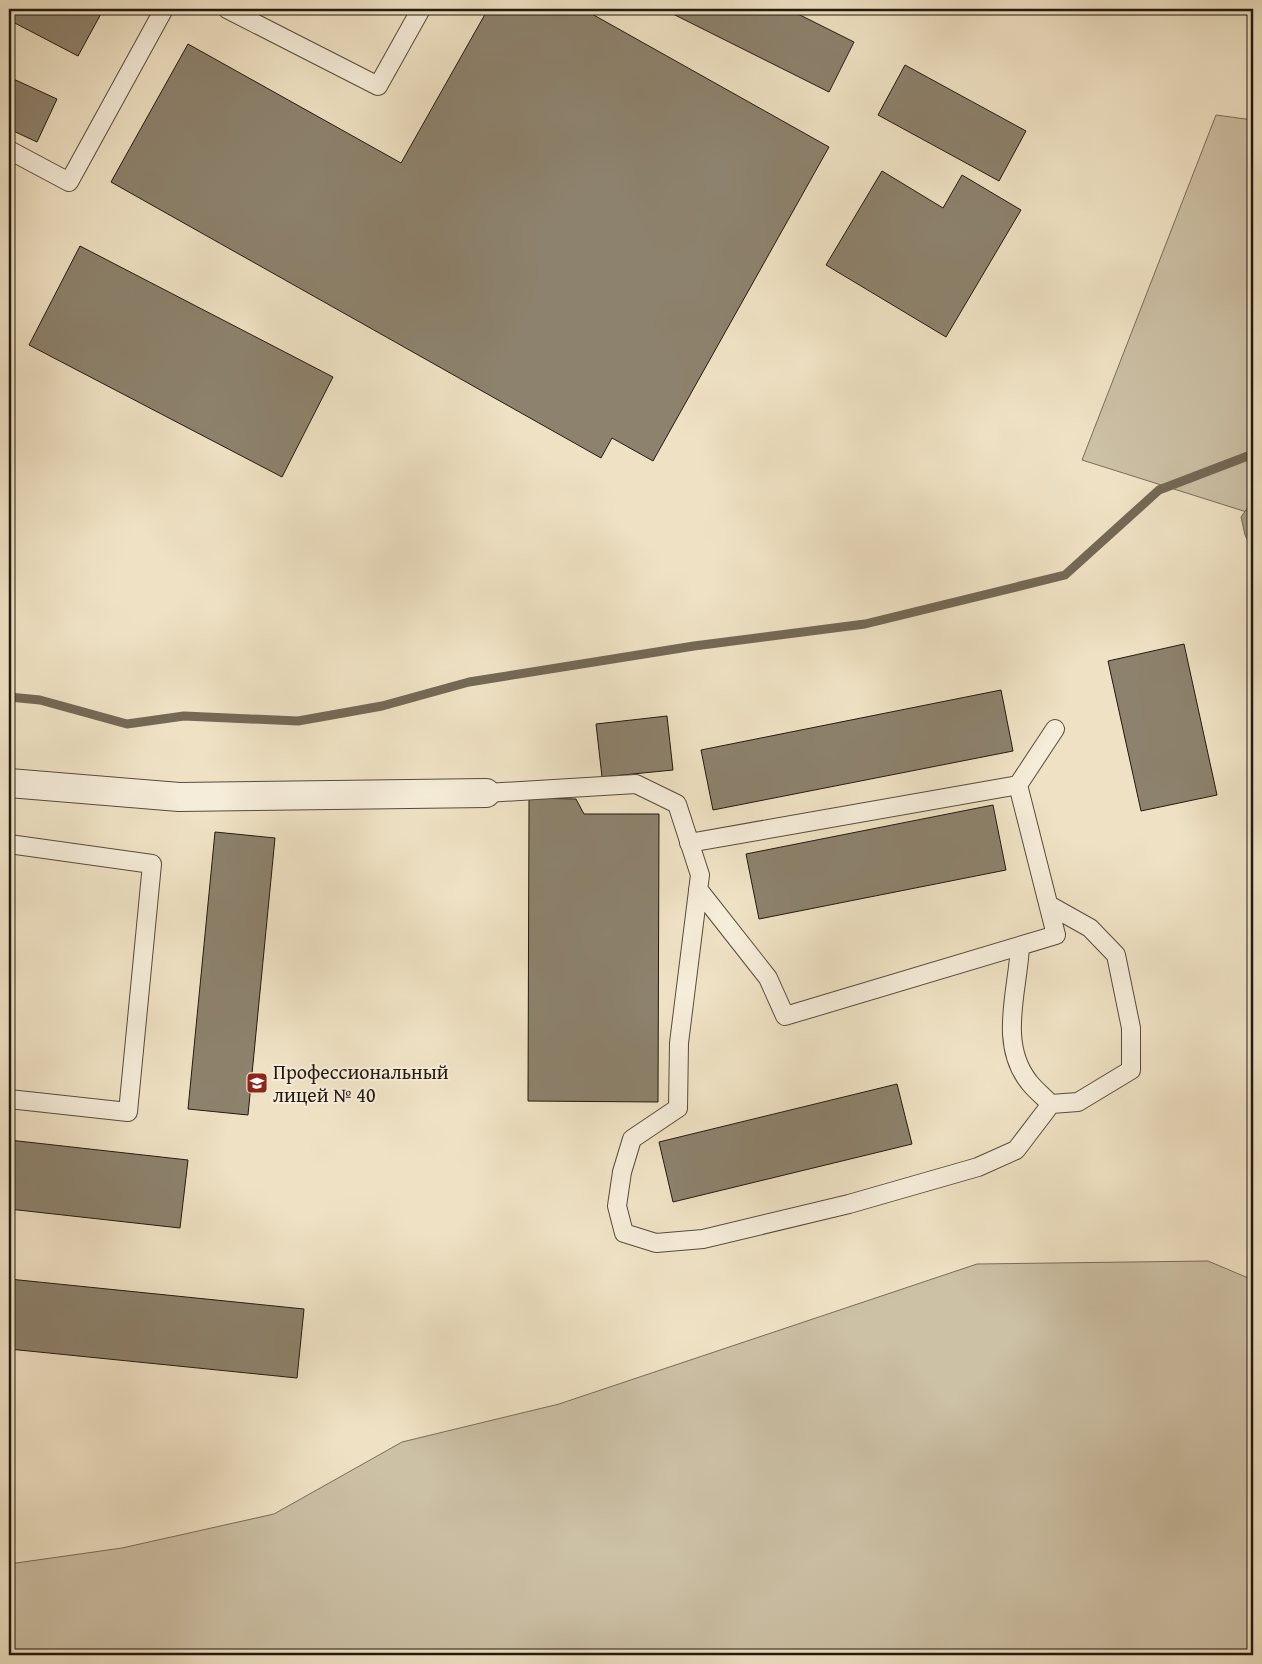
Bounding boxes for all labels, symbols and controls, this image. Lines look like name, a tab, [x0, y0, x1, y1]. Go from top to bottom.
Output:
place label: Профессиональный лицей № 40	[273, 1057, 449, 1109]
school or university icon: Профессиональный лицей № 40	[245, 1071, 269, 1095]

